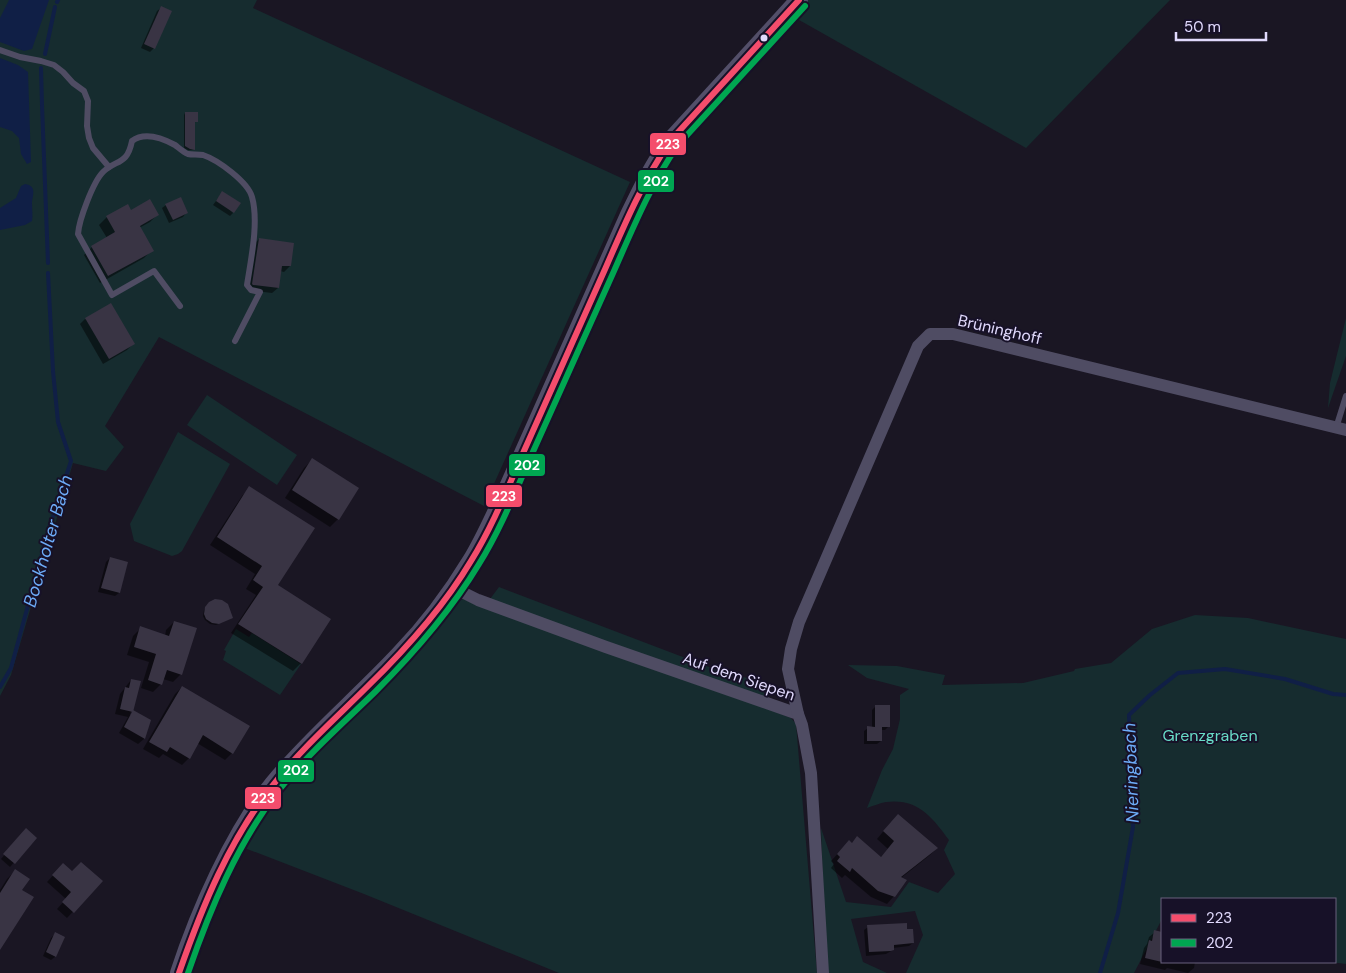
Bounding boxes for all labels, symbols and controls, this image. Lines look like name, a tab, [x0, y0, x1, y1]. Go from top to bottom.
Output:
scale bar	[1176, 10, 1266, 42]
text: 50 m	[1184, 17, 1221, 37]
unlabelled marker	[759, 33, 769, 43]
line badge: 223	[649, 132, 687, 156]
text: 223	[656, 135, 680, 153]
line badge: 202	[637, 169, 675, 193]
text: 202	[643, 172, 669, 190]
street label: Brüninghoff	[956, 310, 1044, 349]
line badge: 202	[508, 453, 546, 477]
text: 202	[514, 456, 540, 474]
water label: Bockholter Bach	[18, 472, 78, 610]
line badge: 223	[485, 484, 523, 508]
text: 223	[492, 487, 516, 505]
street label: Auf dem Siepen	[680, 647, 798, 706]
water label: Nieringbach	[1117, 723, 1145, 823]
park label: Grenzgraben	[1162, 725, 1258, 746]
line badge: 202	[277, 759, 315, 783]
text: 202	[283, 761, 309, 779]
line badge: 223	[244, 786, 282, 810]
text: 223	[251, 789, 275, 807]
legend	[1161, 898, 1336, 963]
text: 223	[1206, 908, 1232, 928]
text: 202	[1206, 933, 1233, 953]

